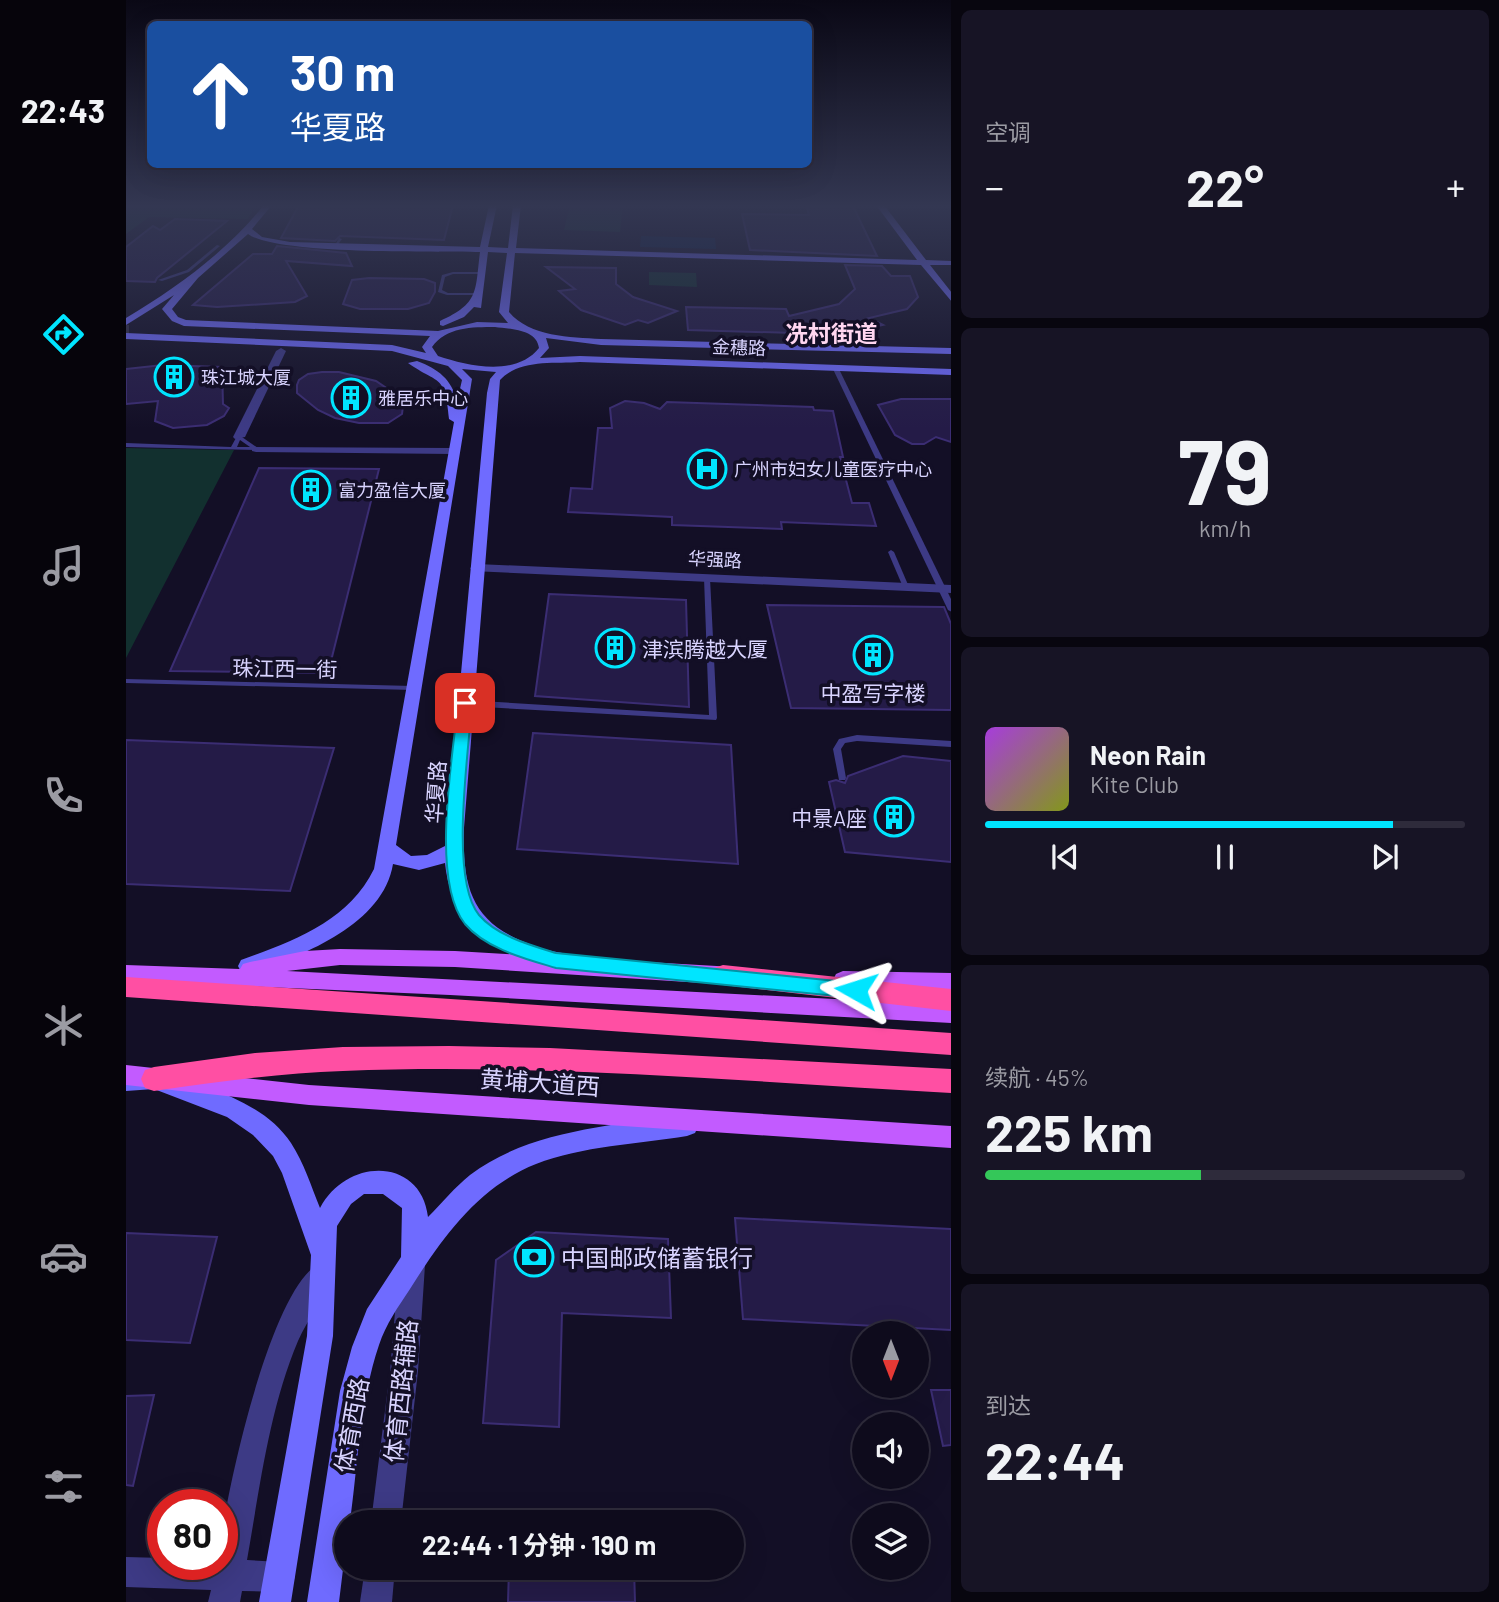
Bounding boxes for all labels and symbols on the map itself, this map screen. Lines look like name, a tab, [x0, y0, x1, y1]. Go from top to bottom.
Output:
district label: 冼村街道	[785, 319, 877, 347]
street label: 金穗路	[712, 335, 766, 359]
building icon: 珠江城大厦	[153, 356, 195, 398]
place label: 珠江城大厦	[201, 366, 291, 388]
building icon: 雅居乐中心	[330, 377, 372, 419]
place label: 雅居乐中心	[378, 387, 468, 409]
hospital icon: 广州市妇女儿童医疗中心	[686, 448, 728, 490]
place label: 广州市妇女儿童医疗中心	[734, 458, 932, 480]
building icon: 富力盈信大厦	[290, 469, 332, 511]
place label: 富力盈信大厦	[338, 479, 446, 501]
street label: 华强路	[687, 547, 743, 571]
building icon: 津滨腾越大厦	[594, 627, 636, 669]
building icon: 中盈写字楼	[852, 634, 894, 676]
place label: 津滨腾越大厦	[642, 636, 768, 661]
street label: 珠江西一街	[232, 655, 338, 681]
pin	[435, 673, 495, 733]
place label: 中盈写字楼	[821, 680, 926, 705]
street label: 华夏路	[420, 760, 450, 824]
building icon: 中景A座	[873, 796, 915, 838]
place label: 中景A座	[791, 805, 867, 830]
position arrow	[819, 953, 893, 1027]
street label: 黄埔大道西	[479, 1063, 601, 1101]
bank icon: 中国邮政储蓄银行	[513, 1236, 555, 1278]
place label: 中国邮政储蓄银行	[561, 1243, 753, 1272]
street label: 体育西路辅路	[378, 1318, 422, 1464]
north arrow	[852, 1321, 929, 1398]
street label: 体育西路	[328, 1375, 374, 1475]
speed limit sign: 80	[147, 1489, 238, 1580]

